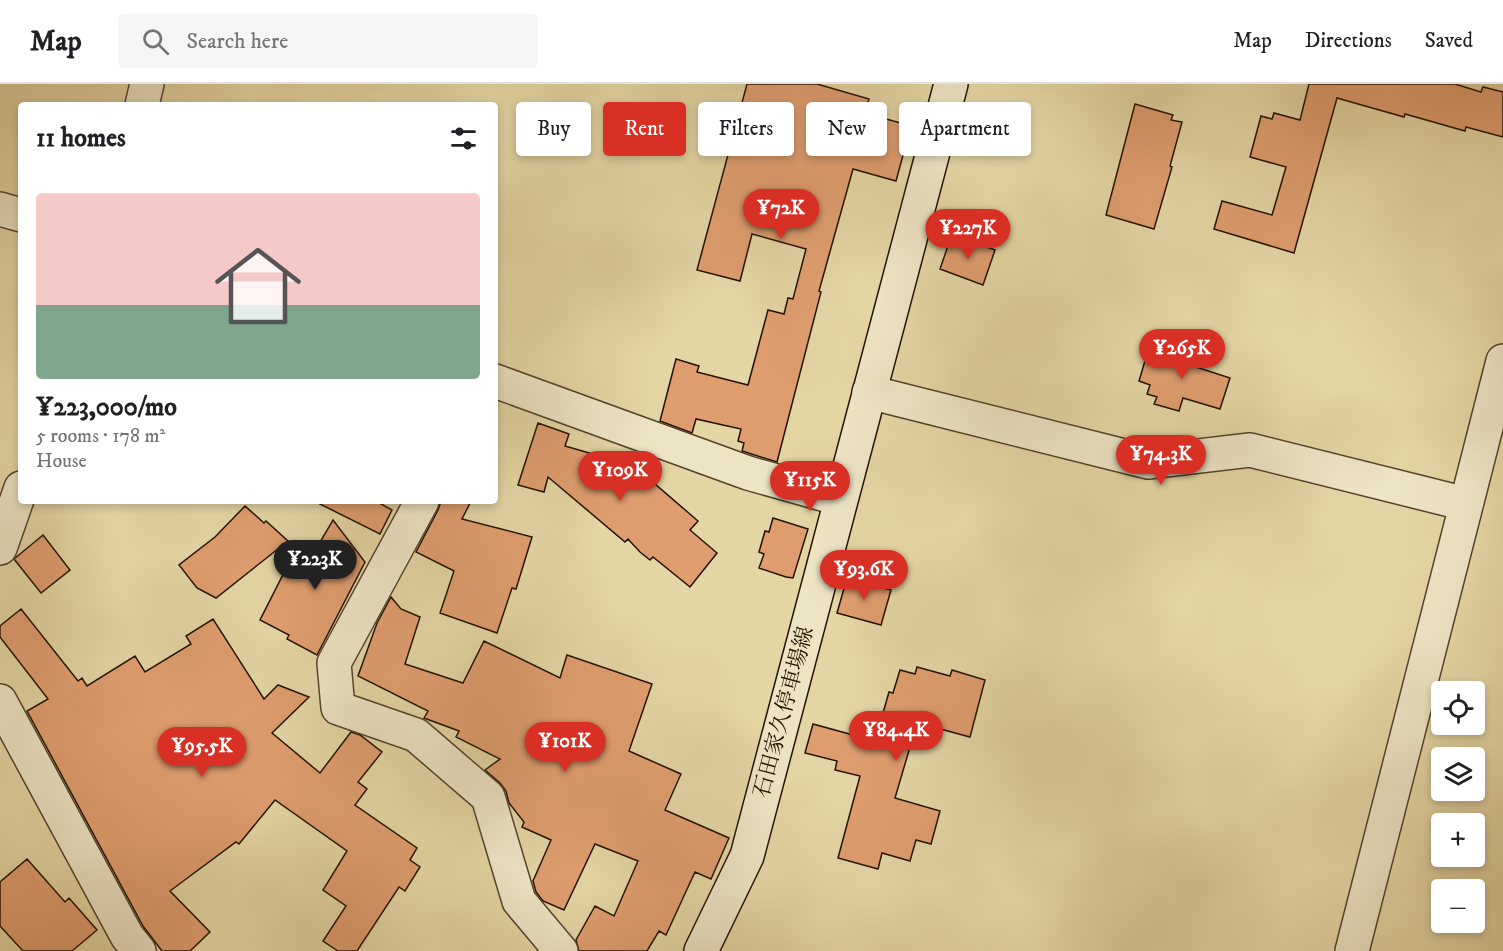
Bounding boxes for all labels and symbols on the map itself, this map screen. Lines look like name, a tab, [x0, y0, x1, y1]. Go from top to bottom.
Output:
pin: ¥72K	[745, 189, 817, 240]
pin: ¥227K	[926, 209, 1010, 260]
pin: ¥265K	[1140, 329, 1224, 380]
pin: ¥74.3K	[1112, 435, 1210, 486]
pin: ¥109K	[578, 451, 662, 502]
pin: ¥115K	[768, 461, 852, 512]
pin: ¥223K	[273, 540, 357, 591]
pin: ¥93.6K	[815, 550, 913, 601]
street label: 石田家久停車場線	[748, 623, 820, 801]
pin: ¥84.4K	[847, 711, 945, 762]
pin: ¥101K	[523, 722, 607, 773]
pin: ¥95.5K	[153, 727, 251, 778]

